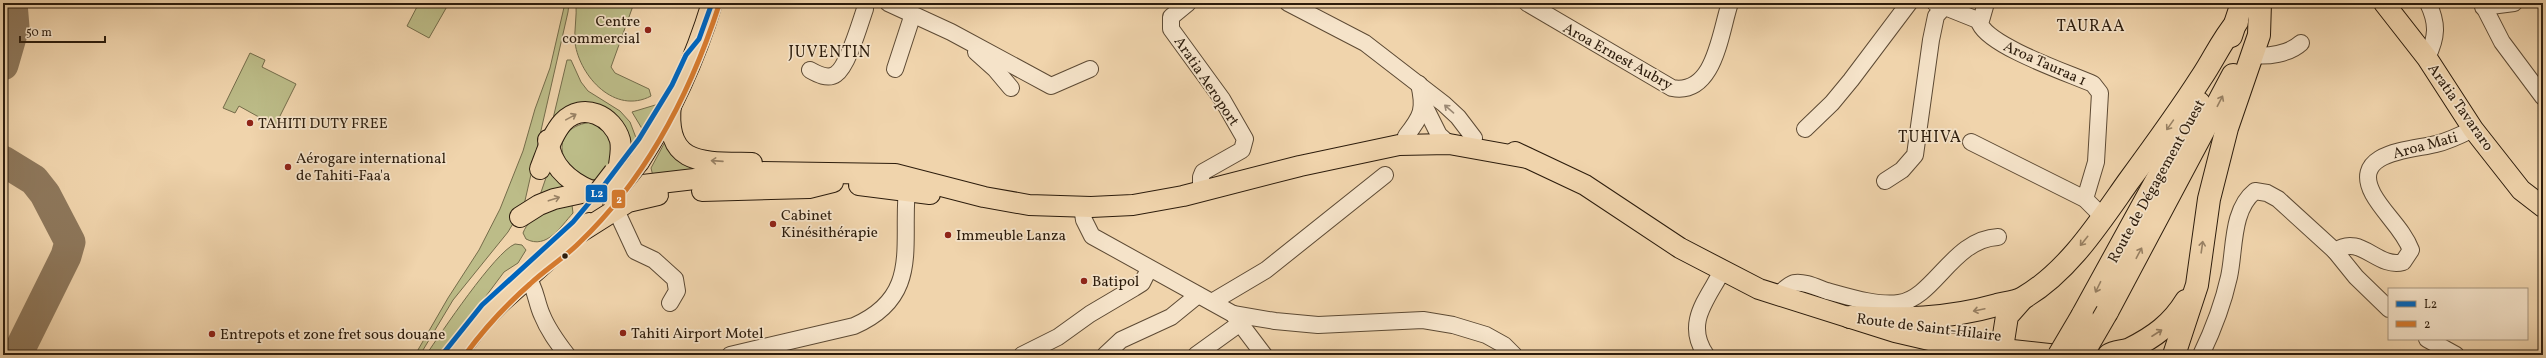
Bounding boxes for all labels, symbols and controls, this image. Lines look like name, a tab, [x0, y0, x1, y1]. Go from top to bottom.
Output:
place label: Centre commercial	[562, 12, 640, 50]
district label: TAURAA	[2056, 16, 2126, 38]
scale bar	[20, 18, 105, 44]
street label: Aroa Ernest Aubry	[1559, 18, 1676, 96]
text: 50 m	[26, 25, 52, 41]
marker: Centre commercial	[643, 25, 653, 35]
street label: Aratia Aeroport	[1168, 33, 1244, 131]
street label: Aroa Tauraa 1	[2000, 37, 2089, 92]
district label: JUVENTIN	[788, 42, 872, 64]
street label: Aratia Tavararo	[2422, 60, 2498, 156]
one-way arrow	[2217, 95, 2224, 107]
street label: Route de Dégagement Ouest	[2104, 96, 2211, 267]
one-way arrow	[1444, 104, 1454, 113]
one-way arrow	[565, 113, 577, 120]
place label: TAHITI DUTY FREE	[258, 114, 388, 135]
marker: TAHITI DUTY FREE	[245, 118, 255, 128]
one-way arrow	[2166, 119, 2174, 130]
district label: TUHIVA	[1898, 127, 1962, 149]
street label: Aroa Mati	[2391, 128, 2460, 165]
place label: Aérogare international de Tahiti-Faa'a	[296, 149, 446, 187]
one-way arrow	[711, 158, 724, 165]
marker: Aérogare international de Tahiti-Faa'a	[283, 162, 293, 172]
line badge: L2	[585, 184, 608, 203]
text: L2	[591, 187, 603, 202]
line badge: 2	[611, 189, 626, 209]
text: 2	[616, 193, 622, 208]
one-way arrow	[547, 195, 559, 203]
place label: Cabinet Kinésithérapie	[781, 206, 878, 244]
marker: Cabinet Kinésithérapie	[768, 219, 778, 229]
place label: Immeuble Lanza	[956, 226, 1066, 247]
marker: Immeuble Lanza	[943, 230, 953, 240]
one-way arrow	[2080, 235, 2089, 246]
one-way arrow	[2198, 241, 2206, 254]
one-way arrow	[2135, 247, 2143, 259]
unlabelled marker	[560, 251, 570, 261]
place label: Batipol	[1092, 272, 1139, 293]
marker: Batipol	[1079, 276, 1089, 286]
one-way arrow	[2094, 281, 2101, 293]
legend	[2388, 288, 2528, 340]
text: L2	[2424, 297, 2437, 313]
one-way arrow	[1973, 306, 1986, 314]
street label: Route de Saint-Hilaire	[1855, 309, 2003, 348]
text: 2	[2424, 317, 2430, 333]
place label: Tahiti Airport Motel	[631, 324, 763, 345]
place label: Entrepots et zone fret sous douane	[220, 325, 445, 346]
marker: Tahiti Airport Motel	[618, 328, 628, 338]
marker: Entrepots et zone fret sous douane	[207, 329, 217, 339]
one-way arrow	[2151, 329, 2163, 337]

